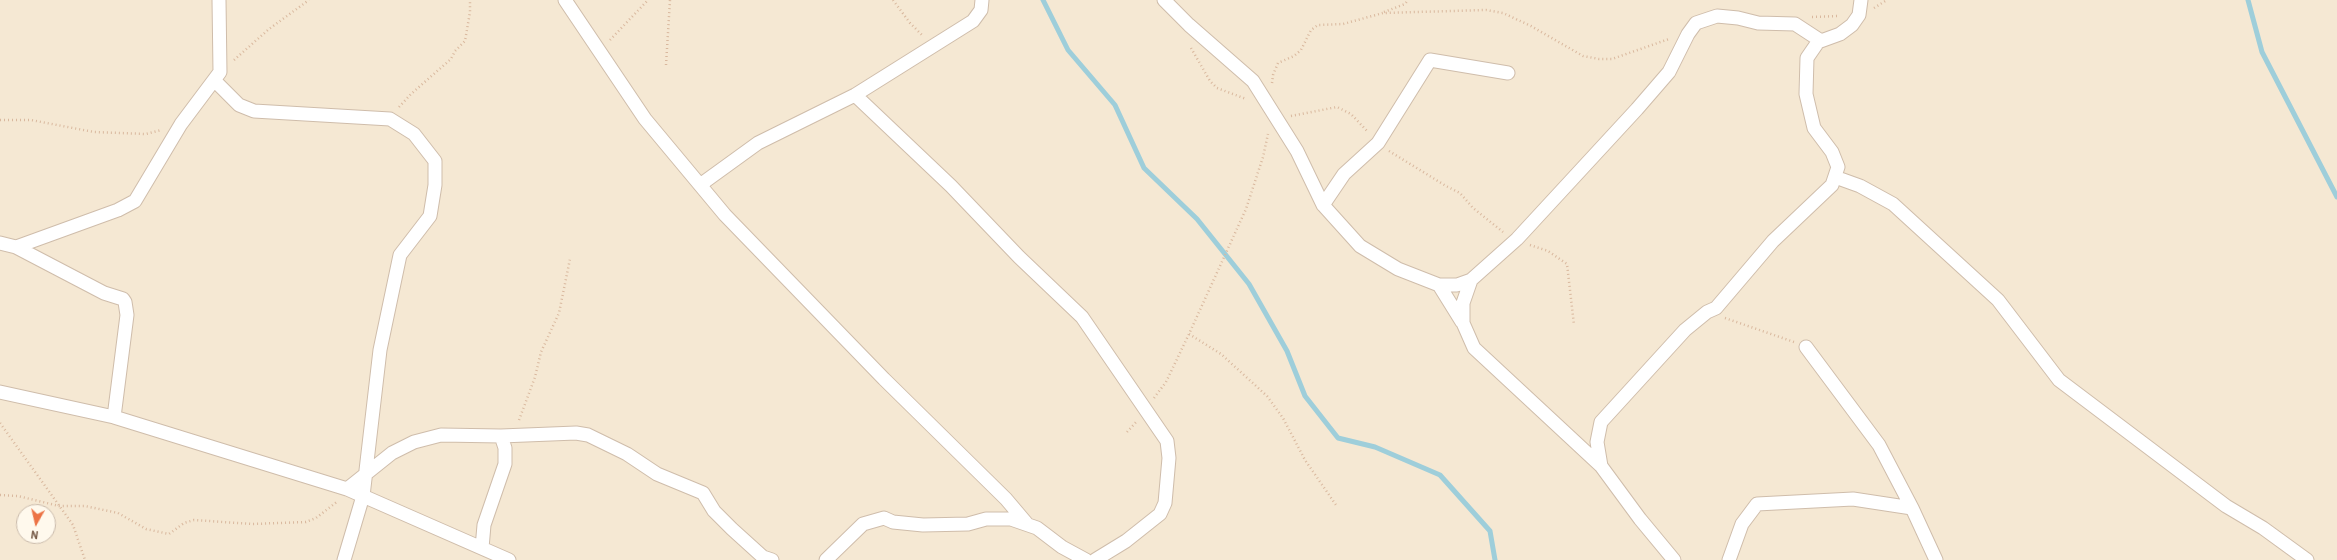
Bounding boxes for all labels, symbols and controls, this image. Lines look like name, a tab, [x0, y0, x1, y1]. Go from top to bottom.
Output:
north arrow	[16, 504, 56, 544]
text: N	[30, 528, 39, 542]

